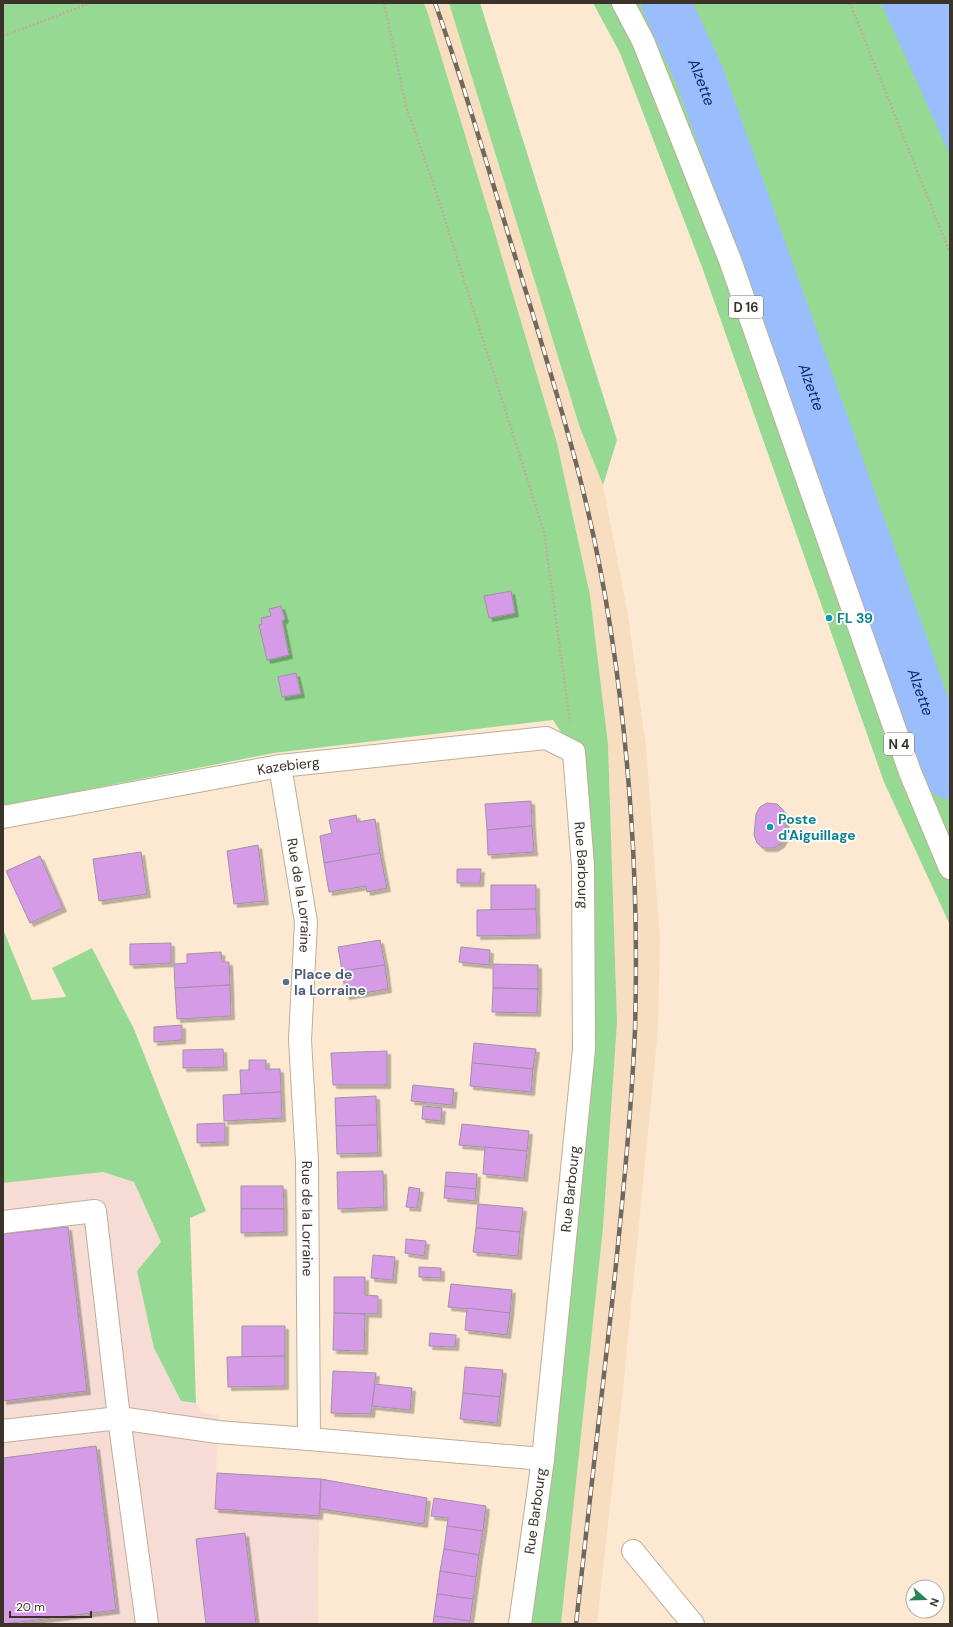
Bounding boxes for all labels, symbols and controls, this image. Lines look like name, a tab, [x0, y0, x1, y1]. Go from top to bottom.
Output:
water label: Alzette	[683, 55, 720, 109]
road number: D 16	[729, 296, 763, 318]
water label: Alzette	[793, 360, 829, 414]
place label: FL 39	[837, 609, 873, 627]
marker: FL 39	[824, 613, 834, 623]
water label: Alzette	[902, 665, 938, 719]
road number: N 4	[884, 733, 914, 755]
street label: Kazebierg	[256, 753, 321, 779]
place label: Poste d'Aiguillage	[778, 810, 856, 844]
street label: Rue Barbourg	[571, 821, 592, 909]
marker: Poste d'Aiguillage	[765, 822, 775, 832]
street label: Rue de la Lorraine	[283, 837, 315, 953]
place label: Place de la Lorraine	[294, 965, 366, 999]
marker: Place de la Lorraine	[281, 977, 291, 987]
street label: Rue Barbourg	[556, 1145, 584, 1233]
street label: Rue de la Lorraine	[298, 1161, 317, 1276]
street label: Rue Barbourg	[520, 1466, 550, 1555]
north arrow	[905, 1579, 945, 1619]
scale bar	[10, 1593, 91, 1619]
text: N	[926, 1596, 942, 1609]
text: 20 m	[16, 1599, 45, 1615]

